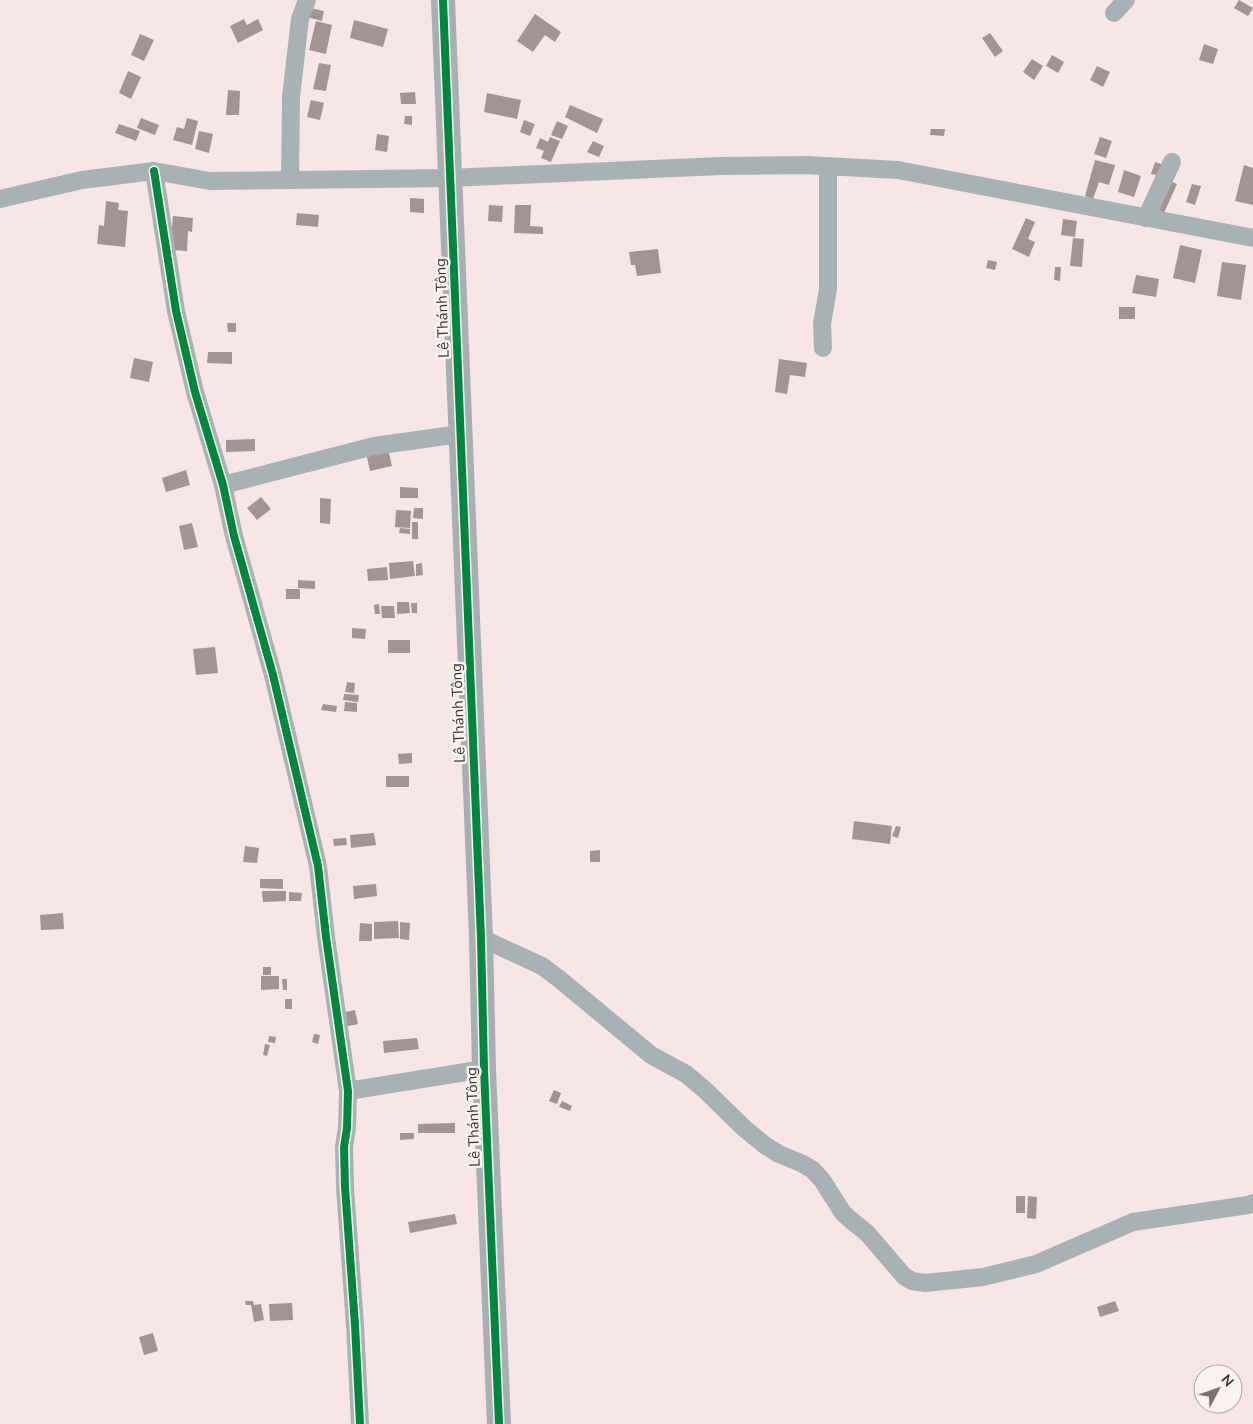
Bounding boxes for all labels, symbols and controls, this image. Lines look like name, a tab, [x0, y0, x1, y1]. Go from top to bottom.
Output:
street label: Lê Thánh Tông	[430, 258, 454, 358]
street label: Lê Thánh Tông	[446, 663, 470, 763]
street label: Lê Thánh Tông	[461, 1067, 485, 1167]
north arrow	[1193, 1364, 1243, 1414]
text: N	[1217, 1371, 1238, 1391]

